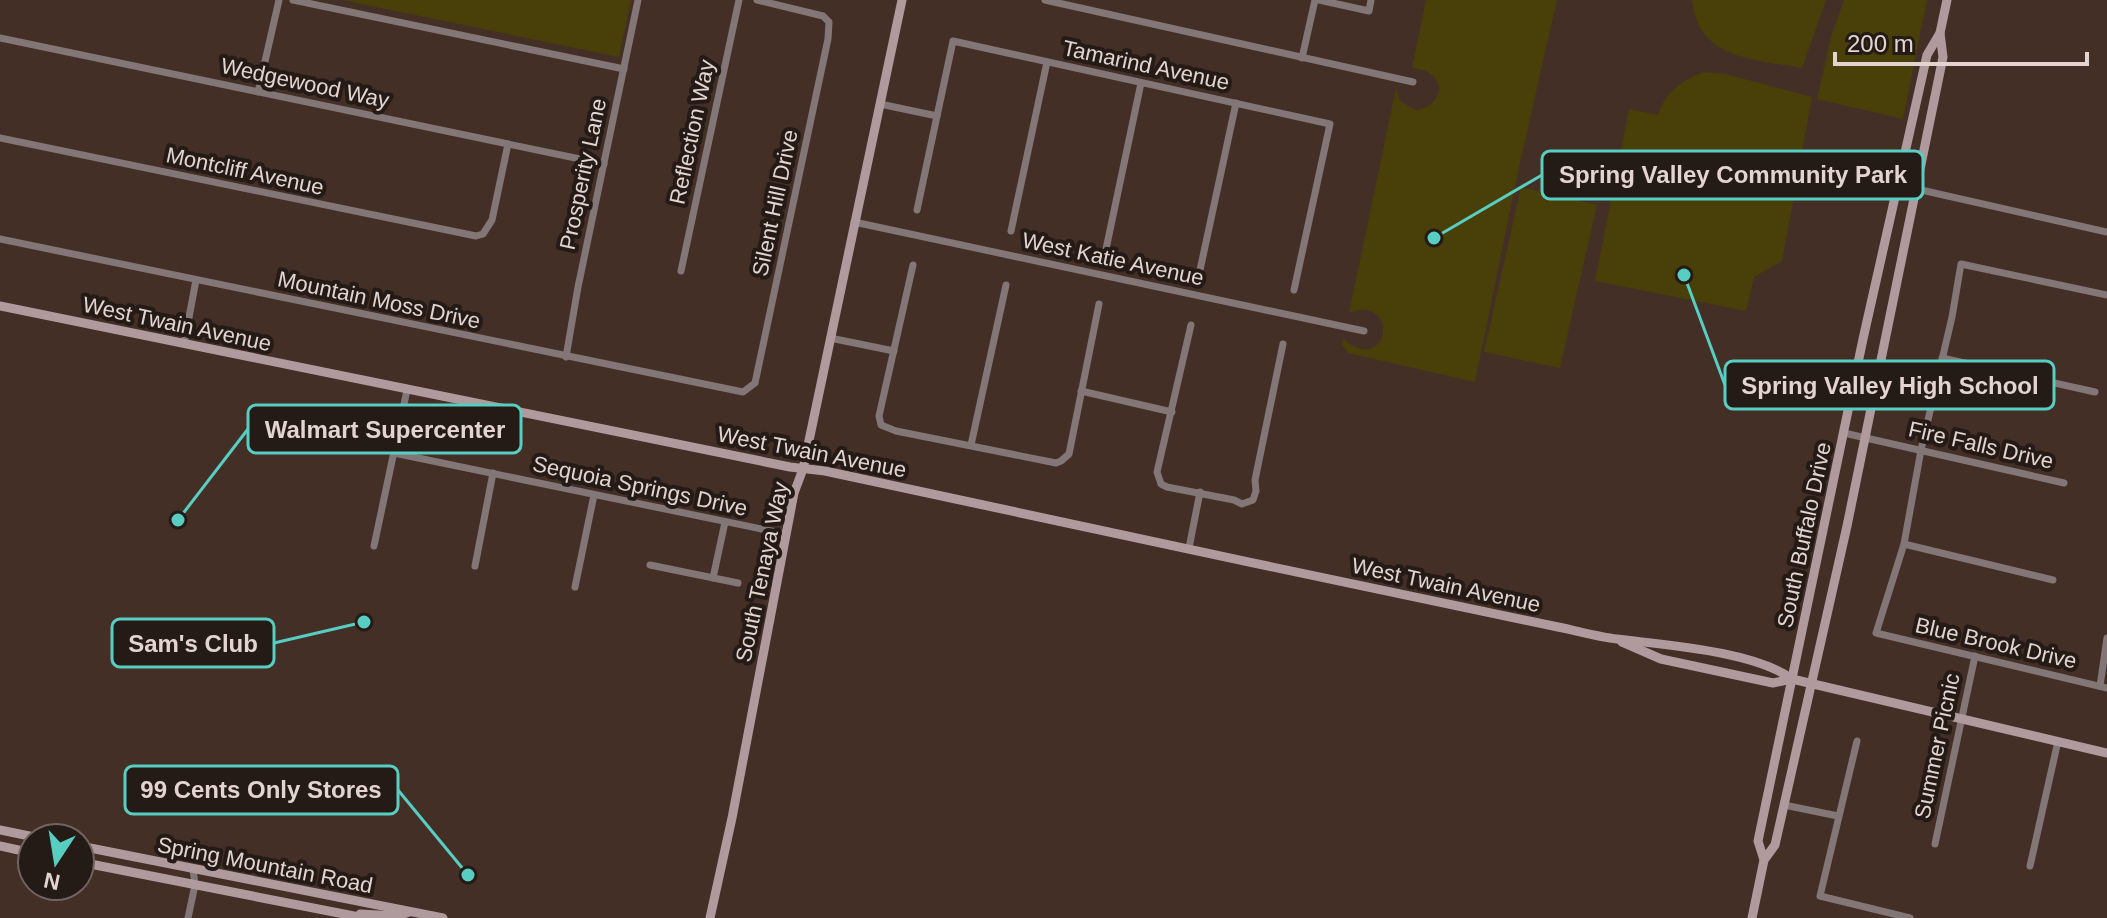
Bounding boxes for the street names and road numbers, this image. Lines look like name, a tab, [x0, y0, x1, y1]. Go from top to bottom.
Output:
street label: Tamarind Avenue	[1060, 35, 1232, 95]
street label: Wedgewood Way	[219, 53, 391, 113]
street label: Reflection Way	[664, 57, 720, 207]
street label: Prosperity Lane	[555, 96, 611, 252]
street label: Silent Hill Drive	[747, 127, 803, 279]
street label: Montcliff Avenue	[164, 142, 326, 200]
street label: West Katie Avenue	[1020, 228, 1206, 290]
street label: Mountain Moss Drive	[275, 266, 483, 334]
street label: West Twain Avenue	[80, 292, 274, 356]
street label: Fire Falls Drive	[1906, 416, 2056, 474]
street label: West Twain Avenue	[715, 421, 909, 483]
street label: South Buffalo Drive	[1772, 440, 1836, 630]
street label: Sequoia Springs Drive	[530, 451, 750, 521]
street label: South Tenaya Way	[731, 480, 793, 664]
street label: West Twain Avenue	[1349, 553, 1543, 617]
street label: Blue Brook Drive	[1913, 612, 2079, 674]
street label: Summer Picnic	[1909, 671, 1965, 821]
street label: Spring Mountain Road	[155, 832, 375, 898]

